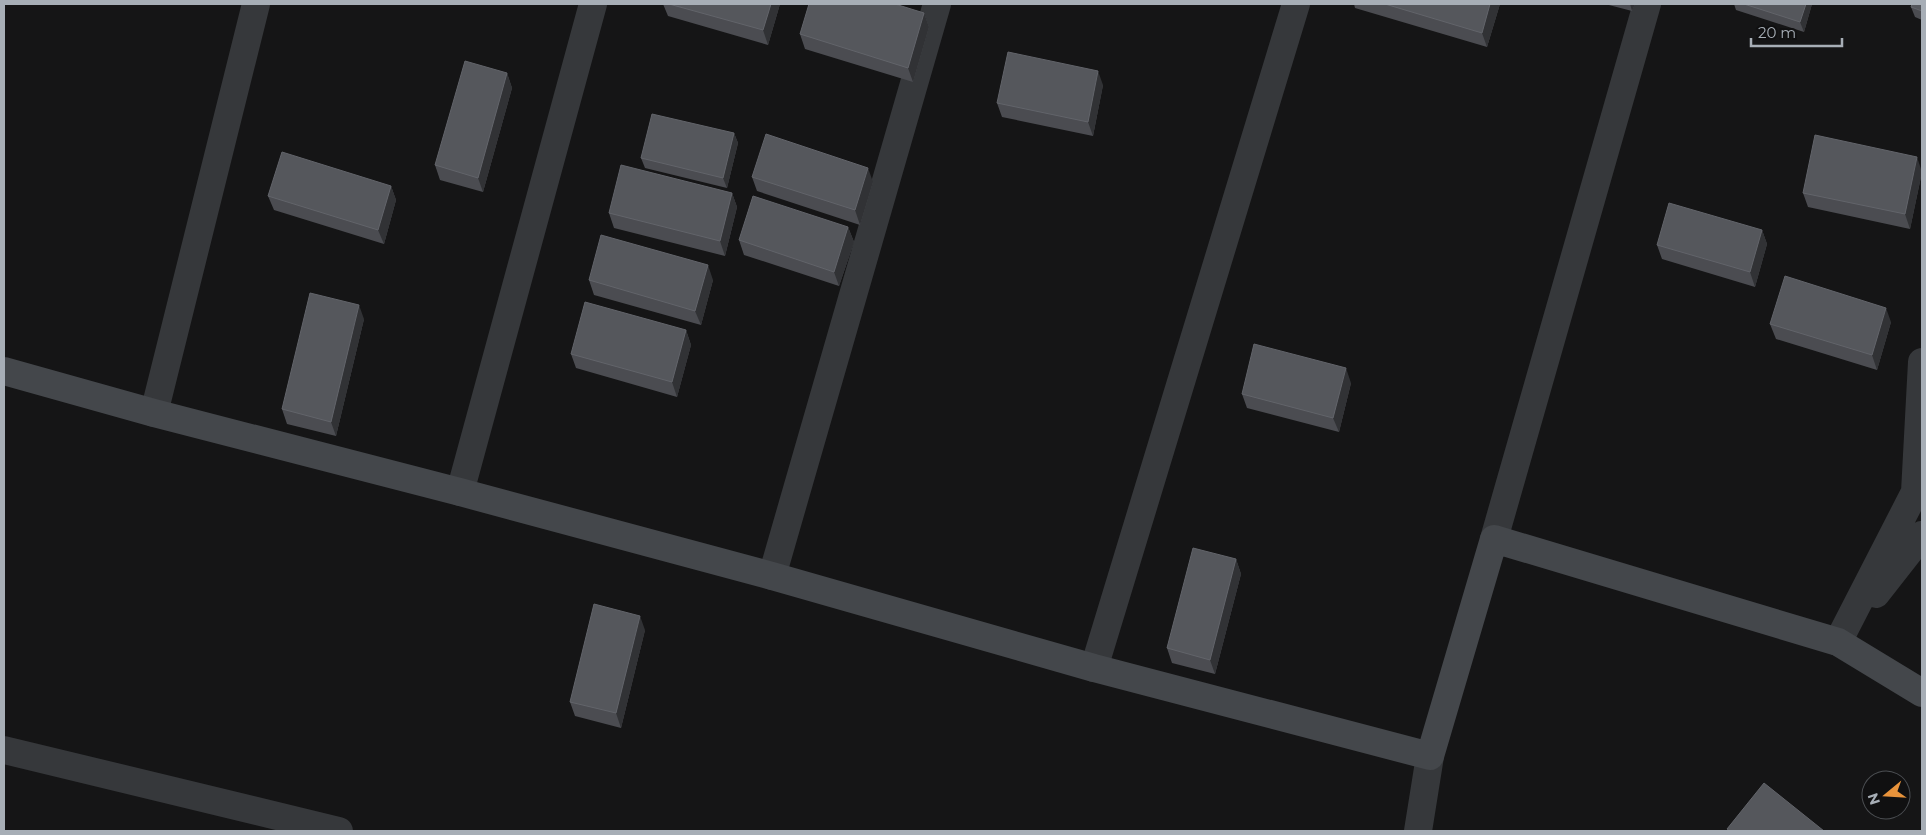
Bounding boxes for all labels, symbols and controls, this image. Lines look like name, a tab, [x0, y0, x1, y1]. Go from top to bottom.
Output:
scale bar	[1751, 15, 1842, 47]
text: 20 m	[1758, 23, 1796, 42]
north arrow	[1861, 770, 1911, 820]
text: N	[1863, 791, 1884, 807]

